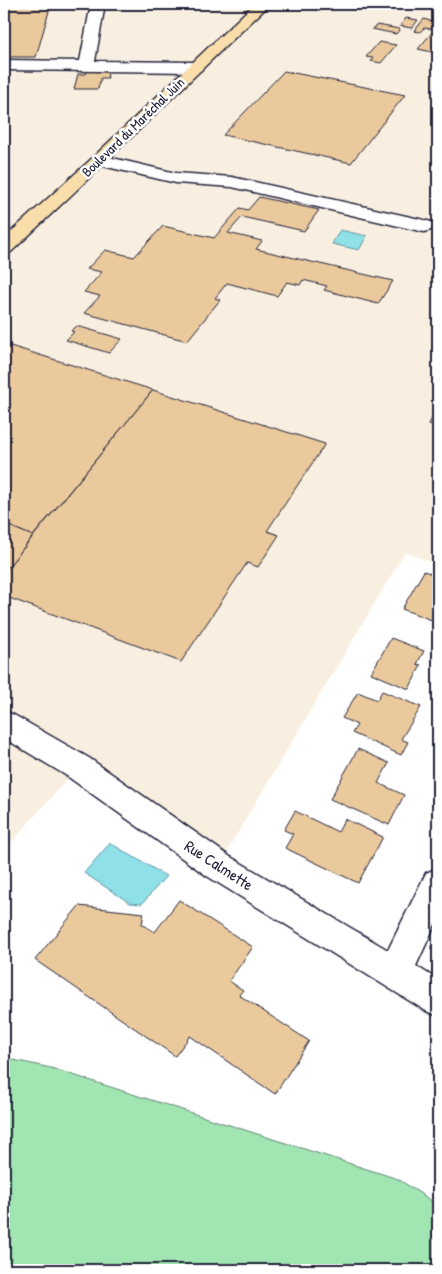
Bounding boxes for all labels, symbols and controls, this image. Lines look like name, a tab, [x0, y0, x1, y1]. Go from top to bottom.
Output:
street label: Boulevard du Maréchal Juin	[77, 73, 188, 181]
street label: Rue Calmette	[180, 835, 258, 896]

